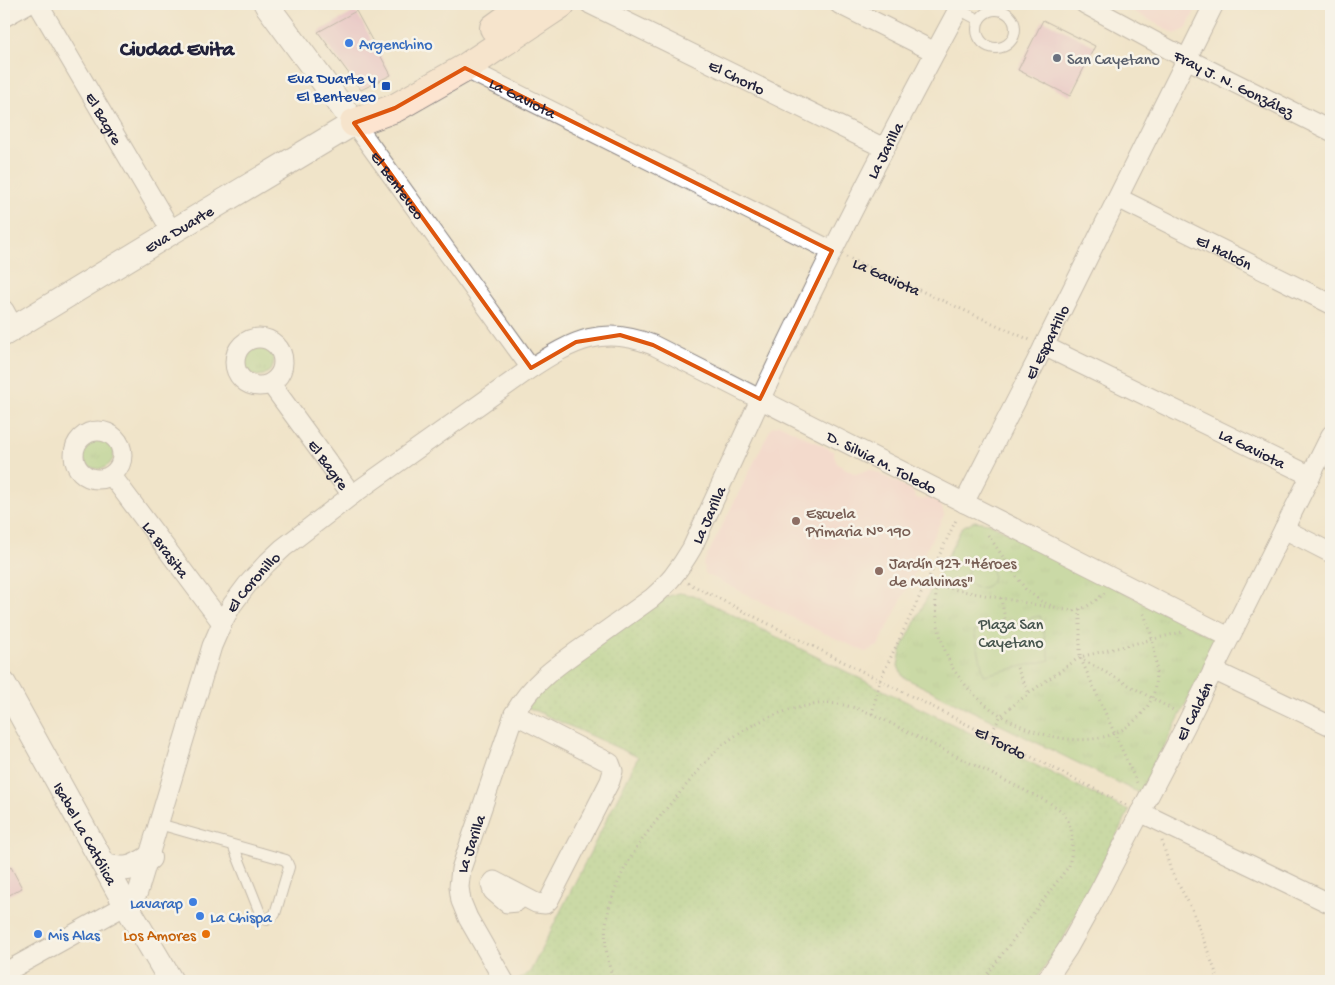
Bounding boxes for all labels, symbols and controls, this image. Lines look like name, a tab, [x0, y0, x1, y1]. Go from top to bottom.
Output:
marker: Argenchino	[343, 37, 355, 49]
place label: Argenchino	[359, 37, 432, 56]
district label: Ciudad Evita	[119, 39, 235, 64]
street label: Fray J. N. González	[1169, 47, 1297, 124]
marker: San Cayetano	[1051, 52, 1063, 64]
place label: San Cayetano	[1067, 52, 1160, 71]
street label: El Chorlo	[704, 57, 767, 101]
place label: Eva Duarte y El Benteveo	[287, 71, 376, 108]
street label: La Gaviota	[485, 76, 559, 125]
marker: Eva Duarte y El Benteveo	[380, 80, 392, 92]
street label: El Bagre	[79, 90, 125, 150]
street label: La Jarilla	[865, 119, 910, 183]
street label: El Benteveo	[365, 149, 427, 225]
street label: Eva Duarte	[142, 203, 219, 259]
street label: El Halcón	[1192, 232, 1255, 276]
street label: La Gaviota	[849, 255, 923, 303]
street label: El Espartillo	[1023, 303, 1076, 384]
street label: La Gaviota	[1215, 426, 1288, 475]
street label: D. Silvia M. Toledo	[822, 428, 939, 500]
street label: El Bagre	[302, 437, 352, 495]
street label: La Jarilla	[689, 483, 732, 548]
place label: Escuela Primaria Nº 190	[805, 506, 911, 543]
marker: Escuela Primaria Nº 190	[790, 515, 802, 527]
street label: La Brasita	[136, 519, 192, 584]
street label: El Coronillo	[224, 549, 286, 617]
place label: Jardín 927 "Héroes de Malvinas"	[889, 556, 1017, 593]
marker: Jardín 927 "Héroes de Malvinas"	[873, 565, 885, 577]
park label: Plaza San Cayetano	[978, 617, 1044, 654]
street label: El Caldén	[1173, 679, 1219, 745]
street label: El Tordo	[971, 724, 1028, 766]
street label: Isabel La Católica	[47, 780, 120, 890]
street label: La Jarilla	[455, 812, 492, 874]
place label: Lavarap	[130, 896, 183, 915]
marker: Lavarap	[187, 896, 199, 908]
marker: La Chispa	[194, 910, 206, 922]
place label: La Chispa	[210, 910, 273, 929]
marker: Mis Alas	[32, 928, 44, 940]
place label: Mis Alas	[48, 928, 101, 947]
place label: Los Amores	[123, 928, 197, 947]
marker: Los Amores	[200, 928, 212, 940]

